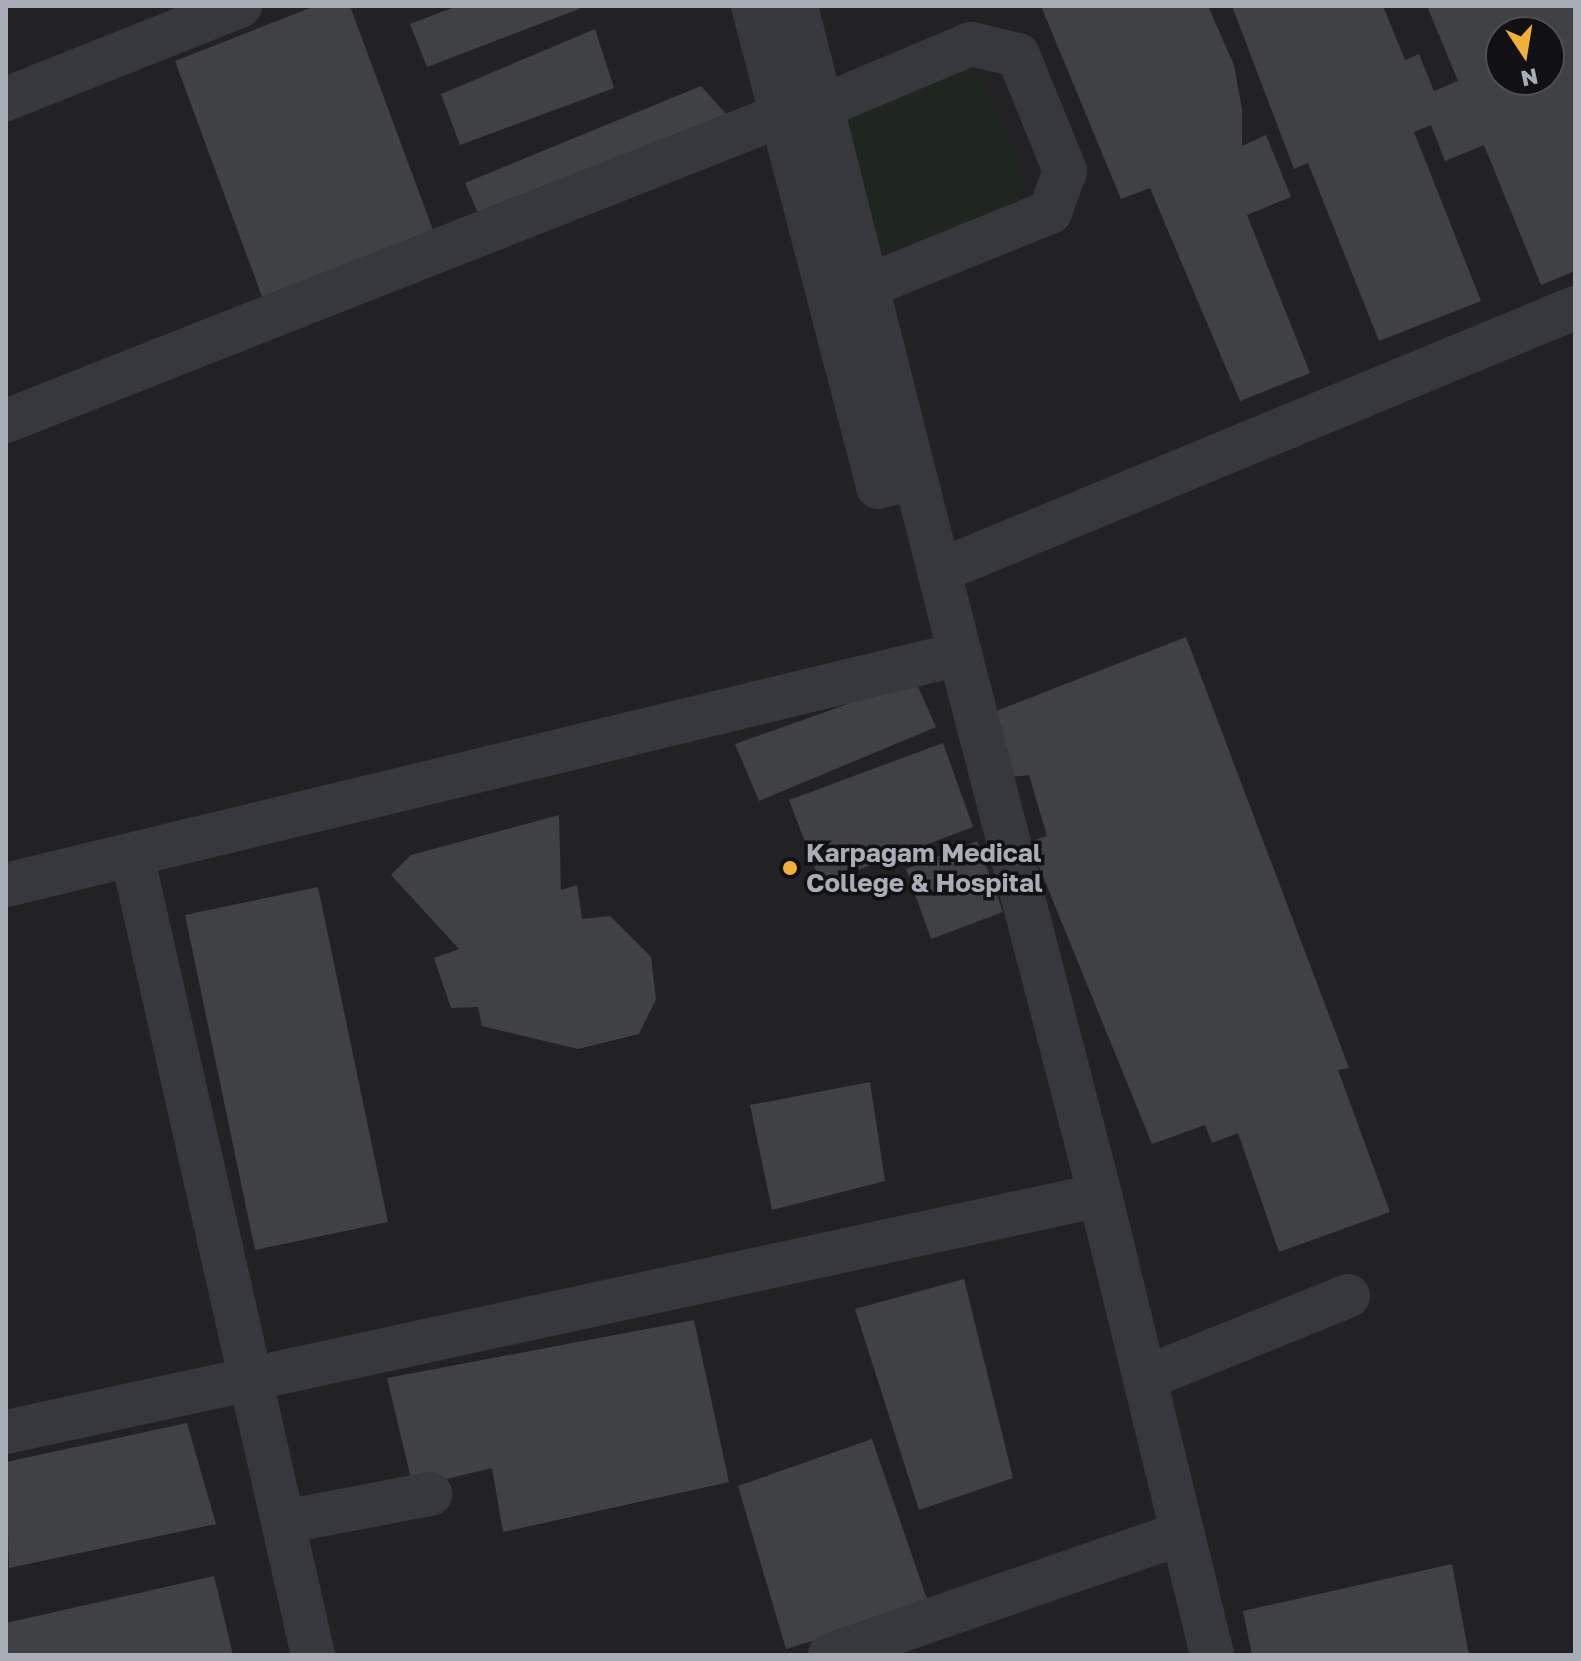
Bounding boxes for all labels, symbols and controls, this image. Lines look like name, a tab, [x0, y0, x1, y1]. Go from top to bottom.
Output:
north arrow	[1485, 16, 1565, 96]
text: N	[1519, 63, 1541, 93]
place label: Karpagam Medical College & Hospital	[806, 837, 1043, 898]
marker: Karpagam Medical College & Hospital	[781, 859, 799, 877]

